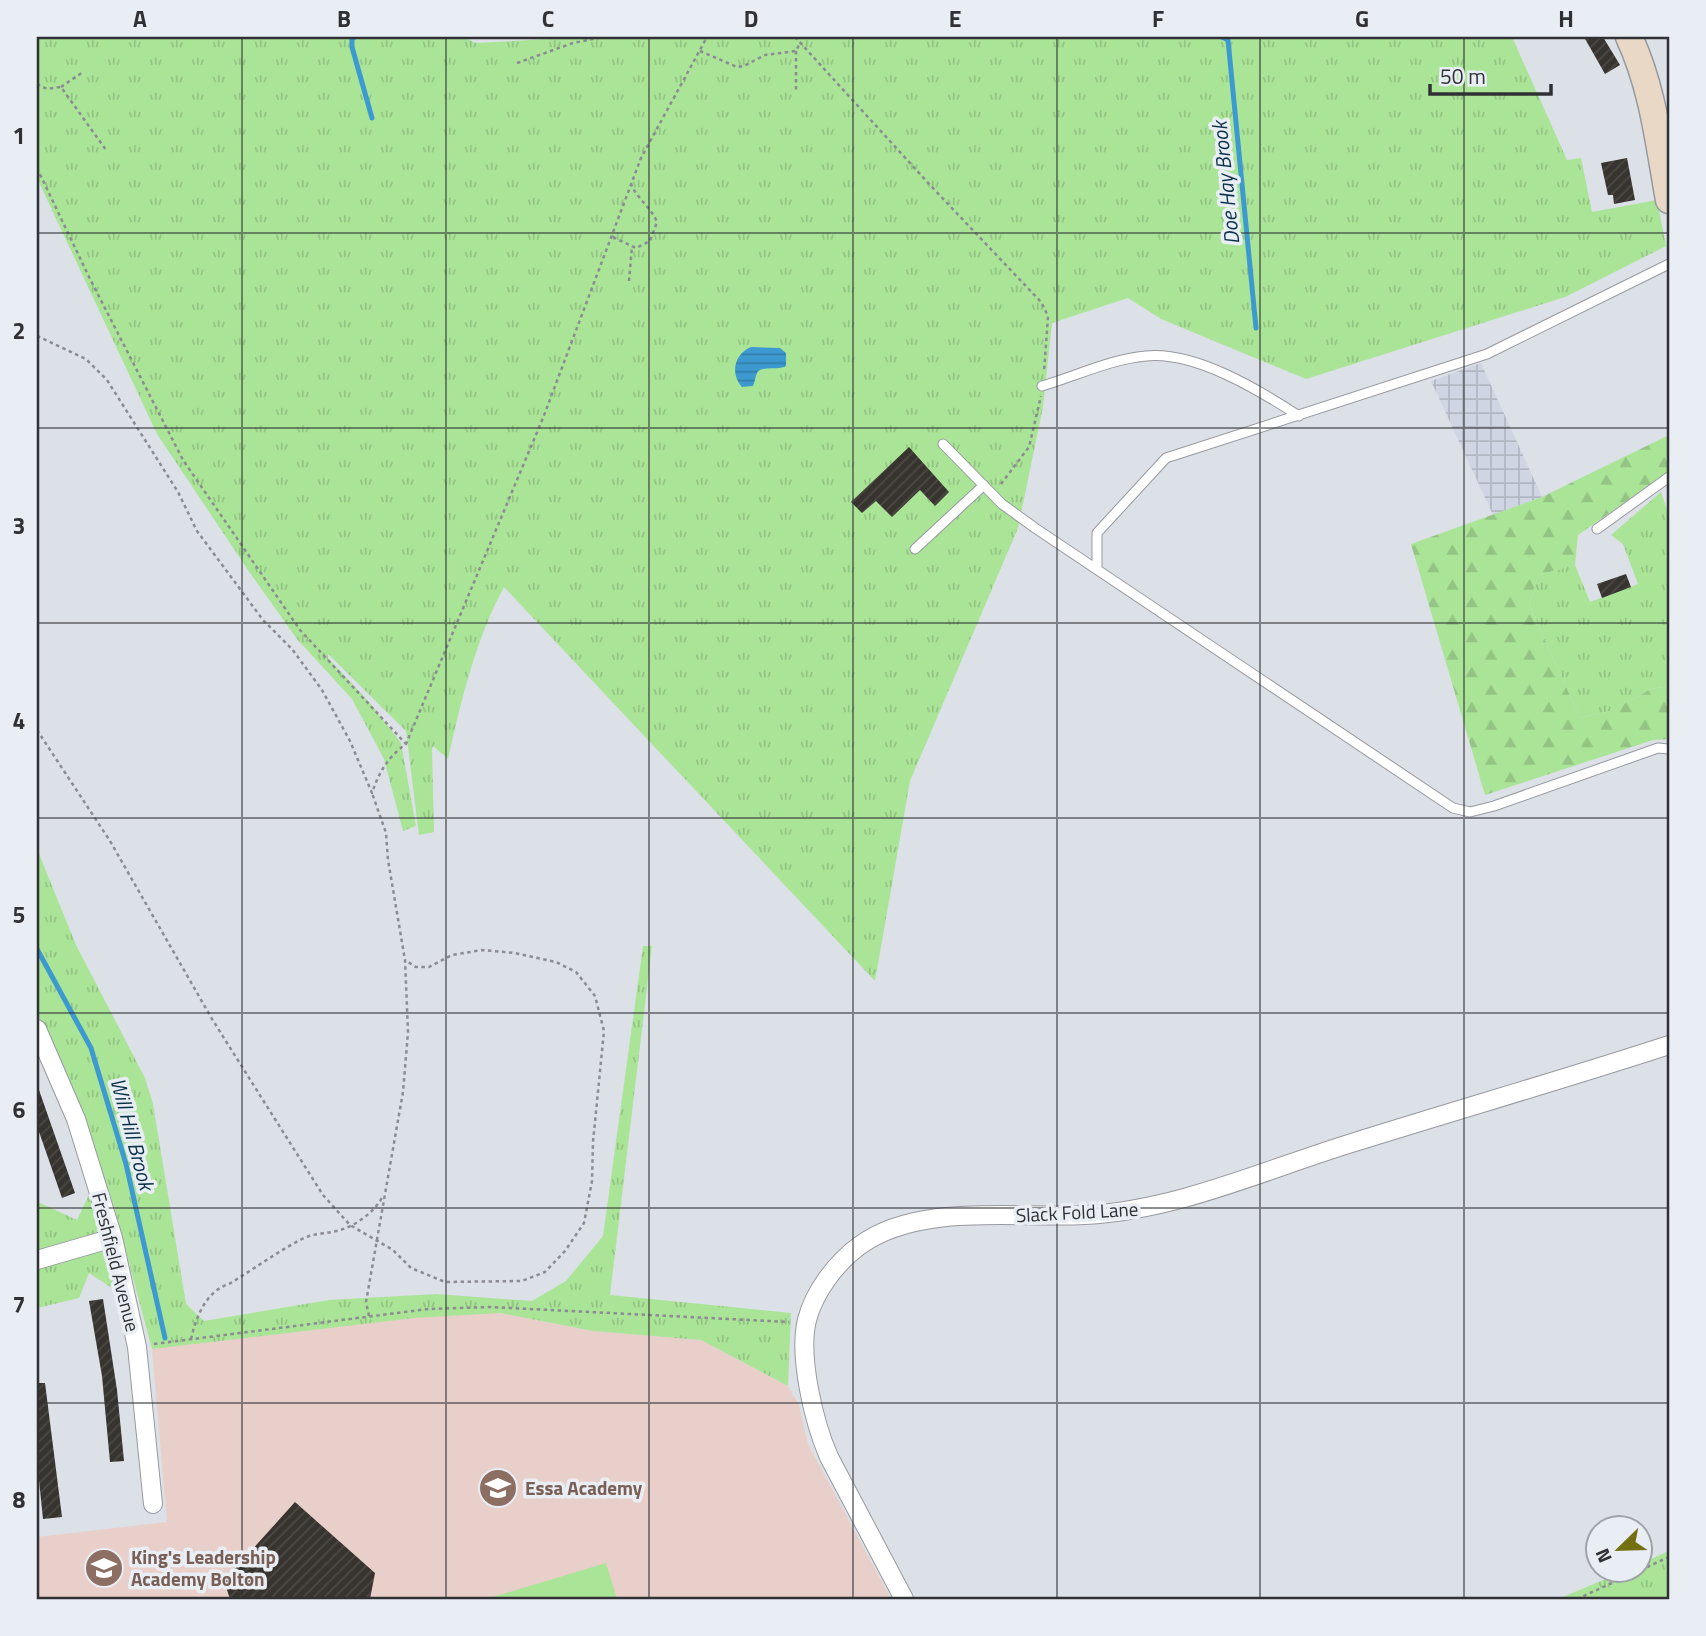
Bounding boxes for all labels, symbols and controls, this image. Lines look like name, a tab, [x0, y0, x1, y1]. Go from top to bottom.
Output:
text: A	[133, 1, 147, 36]
text: B	[337, 1, 351, 36]
text: C	[542, 1, 554, 36]
text: D	[744, 1, 758, 36]
text: E	[949, 1, 961, 36]
text: F	[1152, 1, 1164, 36]
text: G	[1355, 1, 1369, 36]
text: H	[1558, 1, 1574, 36]
scale bar	[1430, 52, 1550, 96]
text: 50 m	[1440, 60, 1486, 92]
water label: Doe Hay Brook	[1202, 117, 1247, 246]
text: 1	[13, 118, 25, 153]
text: 2	[13, 313, 25, 348]
text: 3	[13, 508, 25, 543]
text: 4	[13, 703, 25, 738]
text: 5	[13, 897, 25, 932]
water label: Will Hill Brook	[103, 1074, 164, 1196]
text: 6	[13, 1092, 26, 1127]
street label: Freshfield Avenue	[85, 1189, 148, 1335]
street label: Slack Fold Lane	[1015, 1194, 1139, 1229]
text: 7	[13, 1287, 25, 1322]
school or university icon: Essa Academy	[477, 1467, 519, 1509]
place label: Essa Academy	[525, 1473, 643, 1502]
text: 8	[13, 1482, 26, 1517]
north arrow	[1584, 1514, 1654, 1584]
place label: King's Leadership Academy Bolton	[131, 1542, 276, 1593]
text: N	[1587, 1544, 1619, 1568]
school or university icon: King's Leadership Academy Bolton	[83, 1547, 125, 1589]

